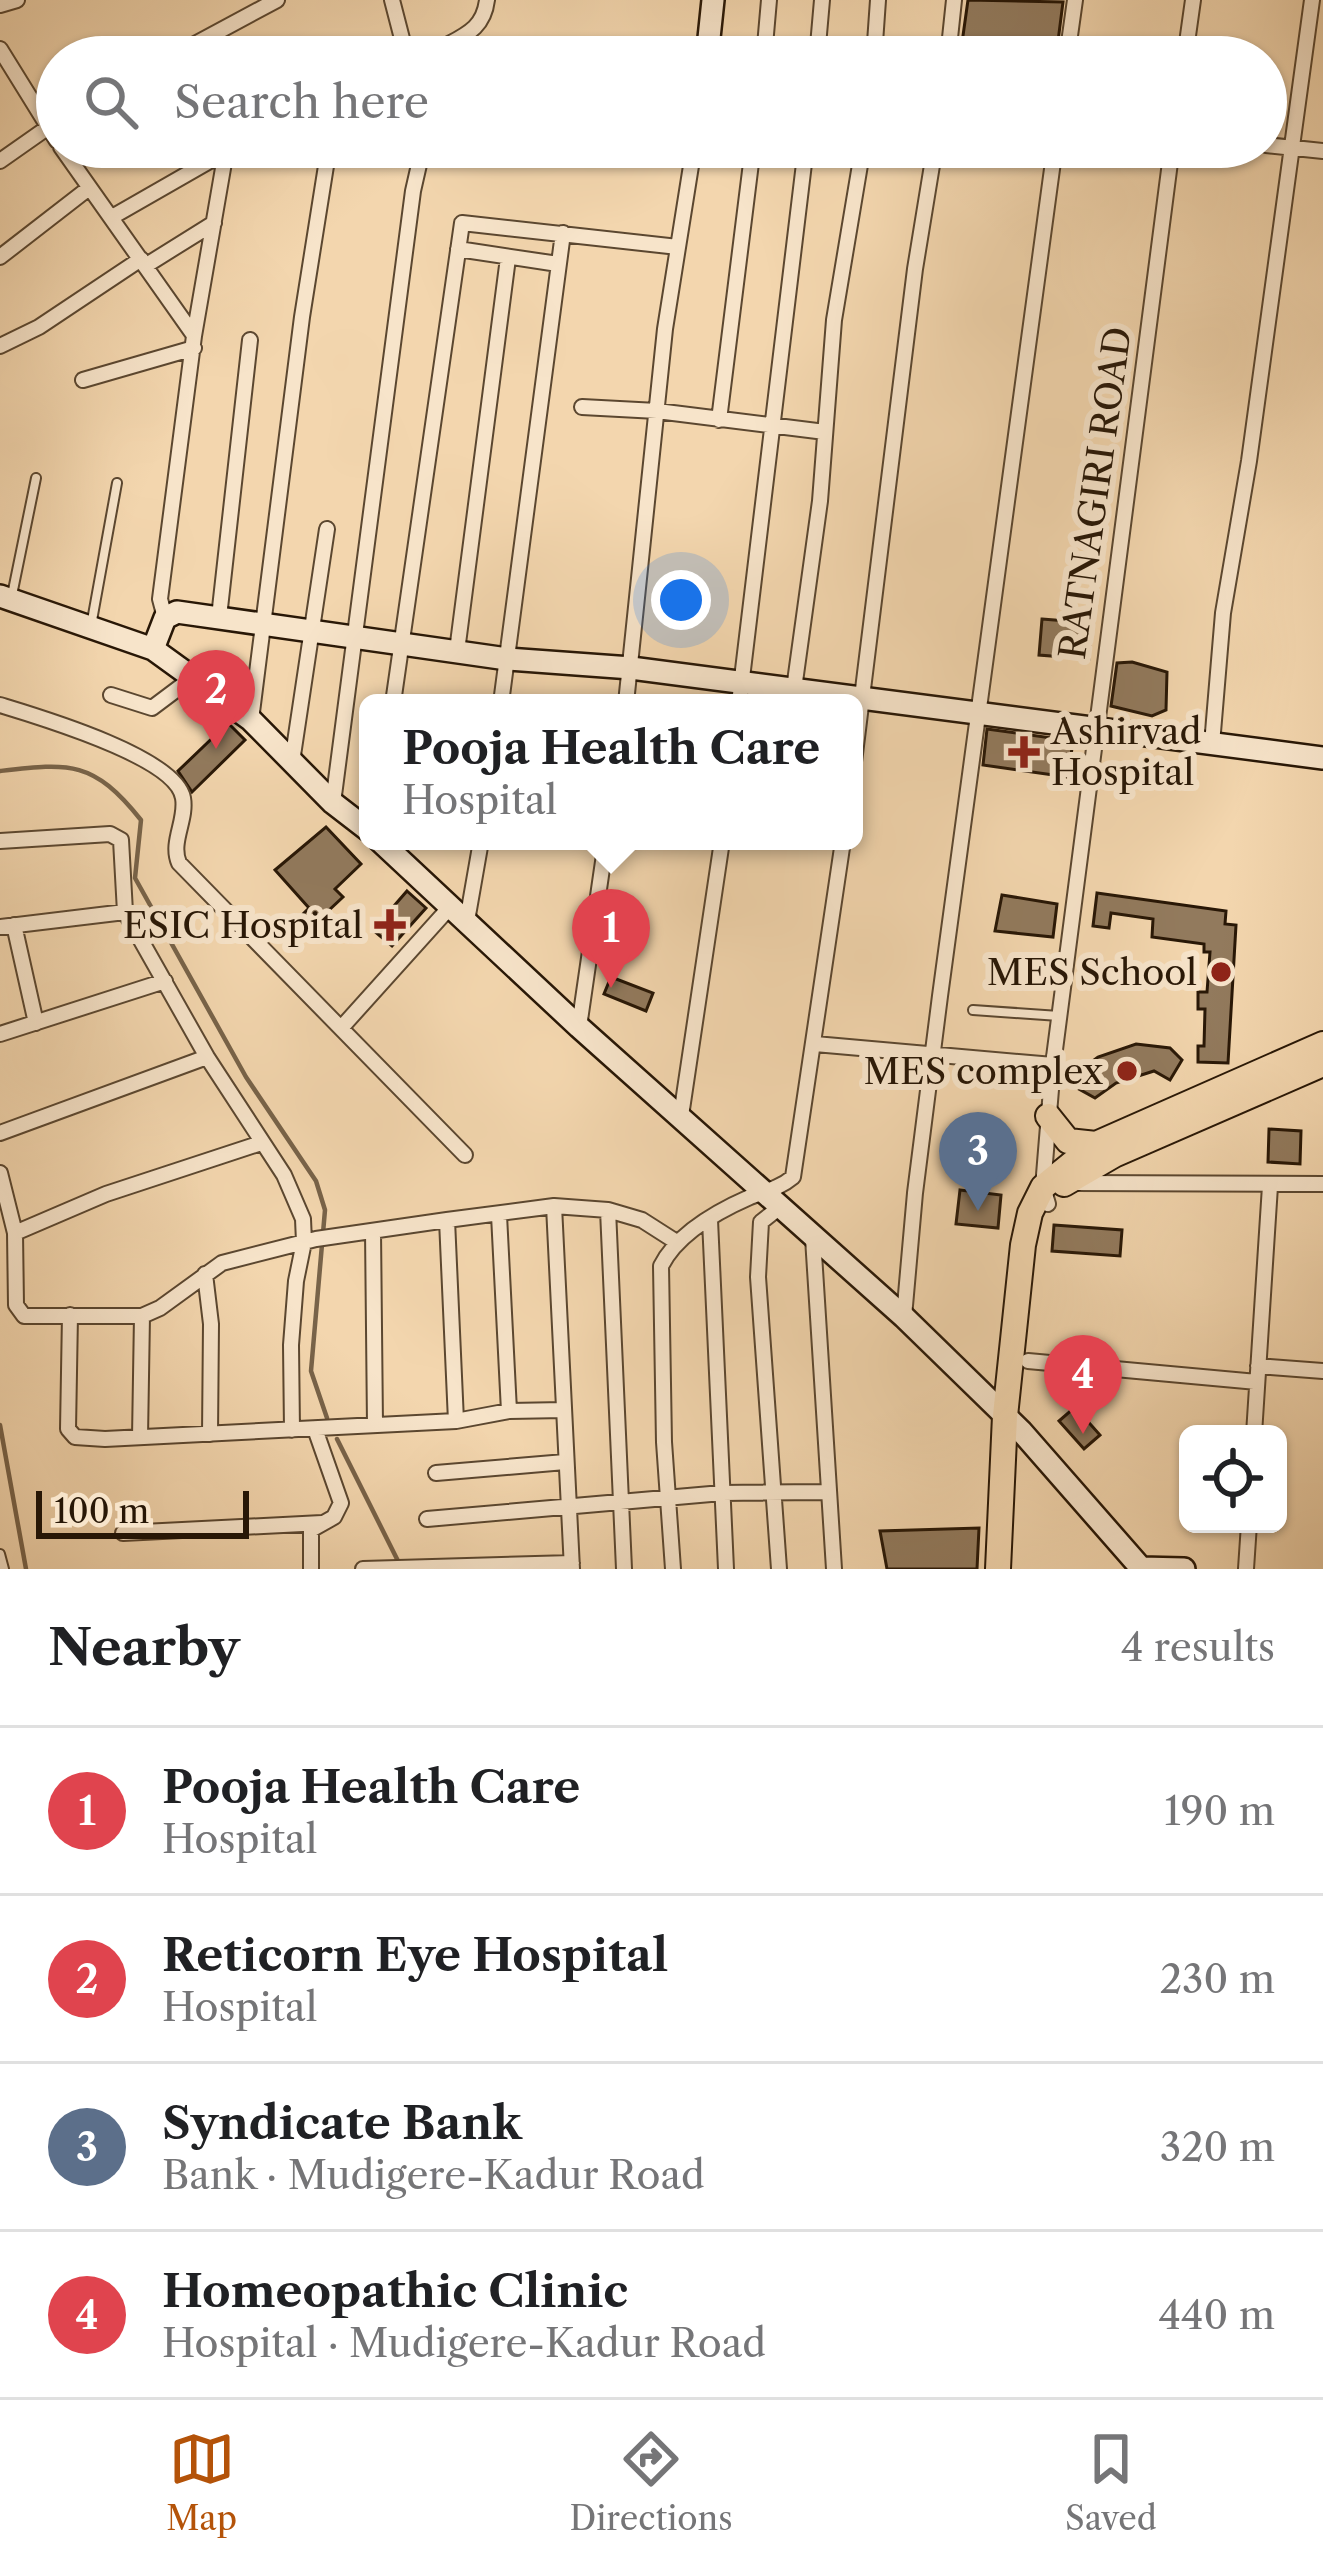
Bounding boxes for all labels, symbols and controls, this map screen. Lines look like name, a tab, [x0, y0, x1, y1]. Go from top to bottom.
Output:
search box	[36, 36, 1287, 168]
icon: search	[78, 69, 144, 135]
text: Search here	[174, 74, 429, 130]
street label: RATNAGIRI ROAD	[1050, 324, 1140, 662]
your location	[651, 570, 711, 630]
pin: 2	[177, 650, 255, 749]
popup	[359, 694, 863, 850]
place label: Ashirvad Hospital	[1050, 709, 1201, 794]
text: Pooja Health Care	[402, 720, 820, 776]
marker: Ashirvad Hospital	[1008, 736, 1040, 768]
text: Hospital	[402, 776, 557, 824]
pin: 1	[572, 889, 650, 988]
place label: ESIC Hospital	[123, 903, 363, 947]
marker: ESIC Hospital	[374, 909, 406, 941]
place label: MES School	[987, 950, 1197, 994]
marker: MES School	[1208, 959, 1234, 985]
place label: MES complex	[864, 1049, 1103, 1093]
marker: MES complex	[1114, 1058, 1140, 1084]
pin: 3	[939, 1112, 1017, 1211]
pin: 4	[1044, 1335, 1122, 1434]
map controls	[1179, 1425, 1287, 1533]
button: locate	[1179, 1425, 1287, 1533]
scale bar	[36, 1485, 249, 1538]
text: 100 m	[54, 1491, 149, 1532]
text: Nearby	[48, 1616, 240, 1678]
text: 4 results	[1121, 1623, 1275, 1671]
text: Pooja Health Care	[162, 1759, 580, 1815]
text: 1	[78, 1787, 96, 1835]
text: 190 m	[1164, 1787, 1275, 1835]
text: Hospital	[162, 1815, 317, 1863]
text: Reticorn Eye Hospital	[162, 1927, 668, 1983]
text: 2	[75, 1955, 99, 2003]
text: 230 m	[1160, 1955, 1275, 2003]
text: Hospital	[162, 1983, 317, 2031]
text: Syndicate Bank	[162, 2095, 522, 2151]
text: 3	[76, 2123, 98, 2171]
text: 320 m	[1160, 2123, 1275, 2171]
text: Bank · Mudigere-Kadur Road	[162, 2151, 705, 2199]
text: Homeopathic Clinic	[162, 2263, 628, 2319]
text: 4	[75, 2291, 99, 2339]
text: 440 m	[1158, 2291, 1275, 2339]
text: Hospital · Mudigere-Kadur Road	[162, 2319, 766, 2367]
tab: Map	[166, 2426, 237, 2539]
tab: Directions	[570, 2426, 733, 2539]
tab: Saved	[1065, 2426, 1157, 2539]

